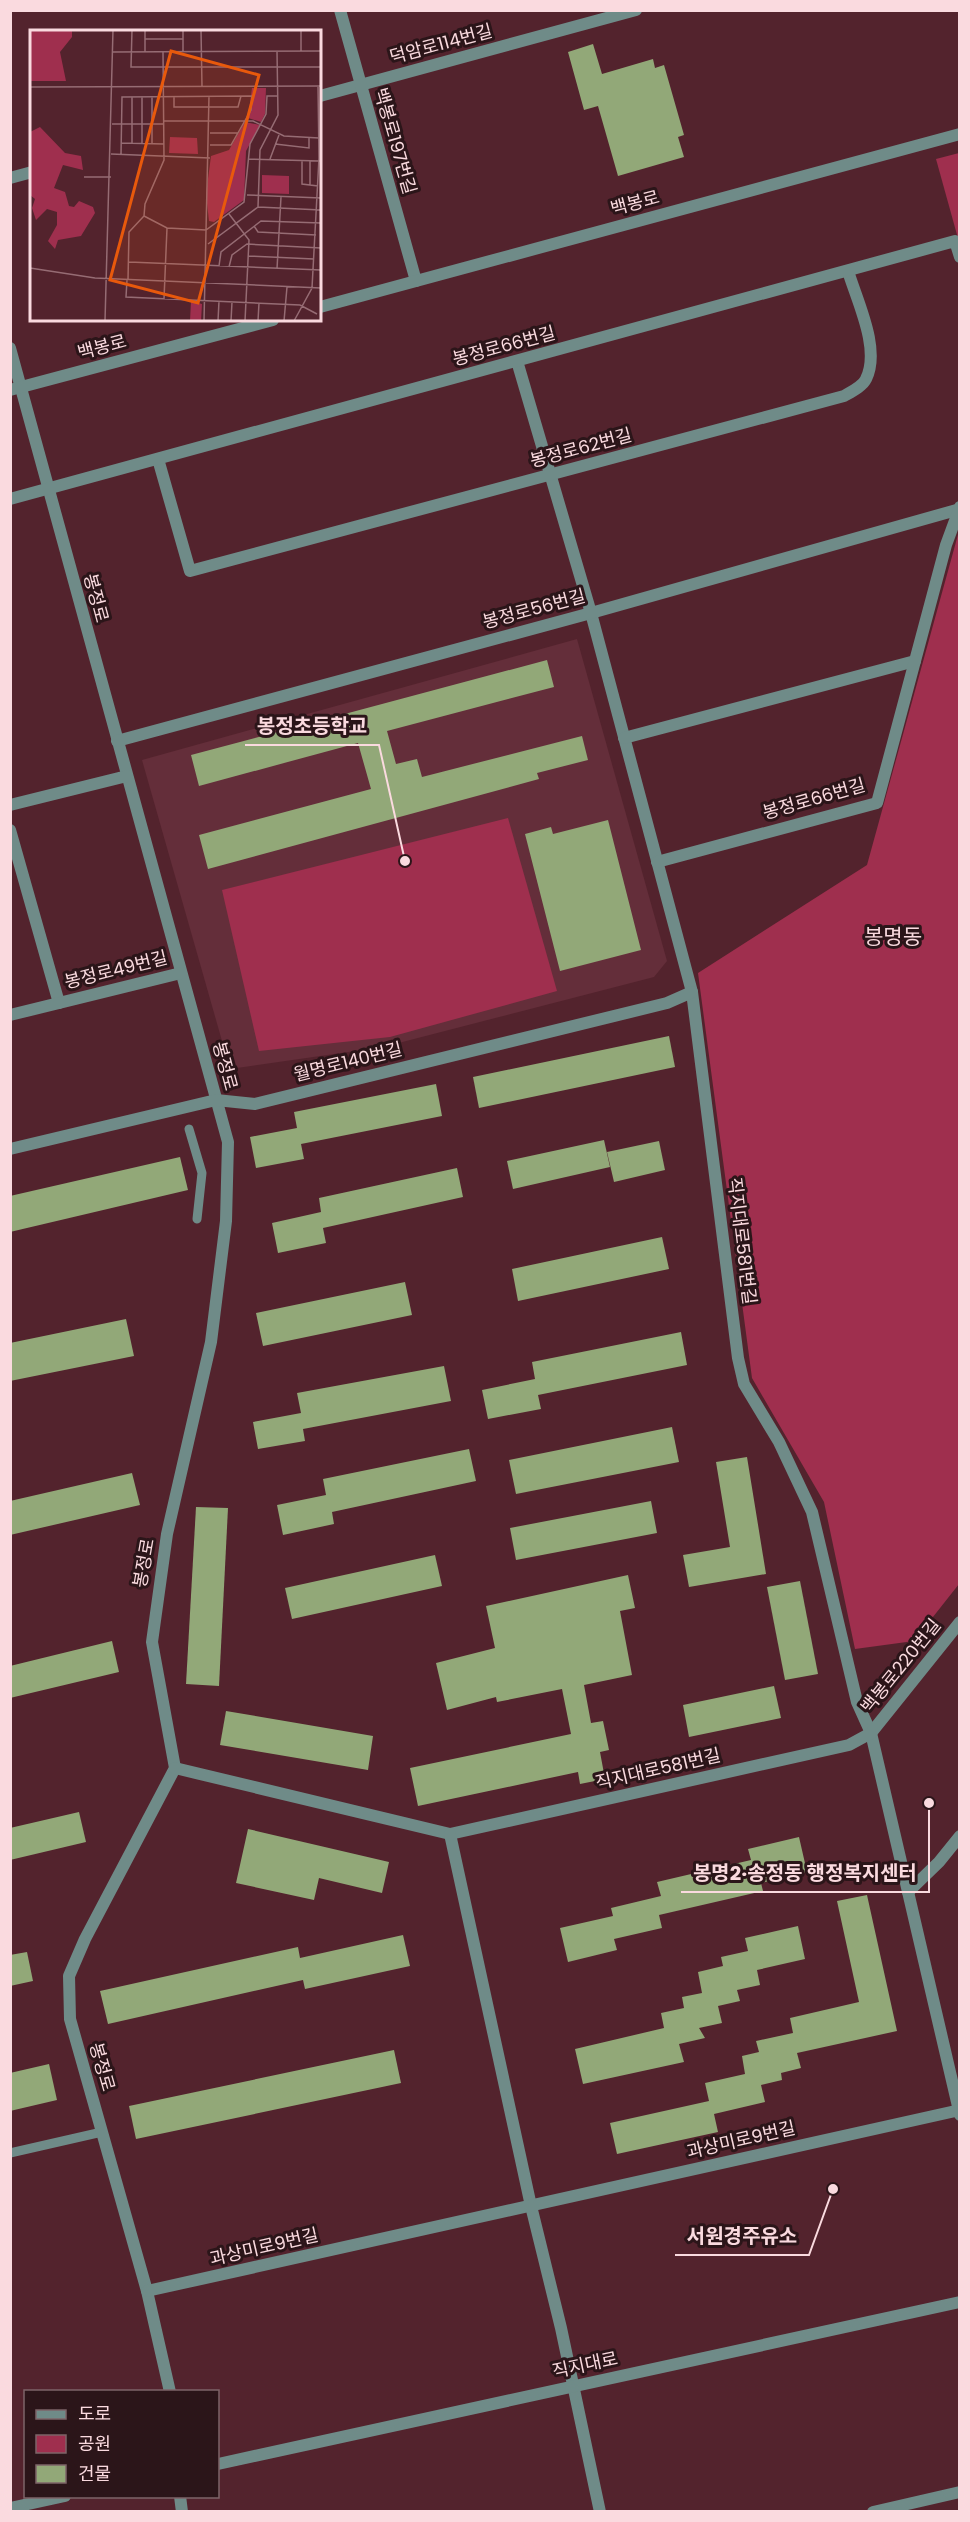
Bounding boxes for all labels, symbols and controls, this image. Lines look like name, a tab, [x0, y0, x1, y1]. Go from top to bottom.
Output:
street label: 덕암로114번길	[387, 18, 495, 69]
inset map	[30, 30, 321, 321]
street label: 백봉로197번길	[368, 85, 423, 197]
street label: 백봉로	[608, 184, 662, 221]
street label: 봉정로66번길	[450, 320, 558, 371]
street label: 백봉로	[75, 328, 129, 365]
street label: 봉정로62번길	[527, 422, 635, 473]
street label: 봉정로	[78, 571, 115, 625]
street label: 봉정로56번길	[480, 583, 588, 634]
callout: 봉정초등학교	[245, 707, 379, 745]
text: 봉정초등학교	[257, 712, 367, 740]
street label: 봉정로66번길	[760, 772, 868, 825]
district label: 봉명동	[864, 922, 922, 951]
street label: 봉정로49번길	[62, 945, 170, 994]
street label: 월명로140번길	[291, 1036, 405, 1087]
street label: 봉정로	[207, 1039, 244, 1093]
street label: 직지대로581번길	[722, 1176, 763, 1306]
street label: 봉정로	[127, 1536, 160, 1590]
street label: 백봉로220번길	[855, 1613, 946, 1718]
street label: 직지대로581번길	[593, 1742, 723, 1795]
callout: 봉명2·송정동 행정복지센터	[681, 1854, 929, 1892]
text: 봉명2·송정동 행정복지센터	[693, 1859, 917, 1887]
street label: 봉정로	[84, 2040, 121, 2094]
street label: 과상미로9번길	[684, 2115, 798, 2164]
callout: 서원경주유소	[675, 2217, 809, 2255]
street label: 과상미로9번길	[207, 2222, 321, 2271]
text: 서원경주유소	[687, 2222, 797, 2250]
street label: 직지대로	[550, 2345, 620, 2384]
legend	[24, 2390, 219, 2498]
text: 도로	[78, 2401, 111, 2426]
text: 공원	[78, 2431, 111, 2456]
text: 건물	[78, 2461, 111, 2486]

